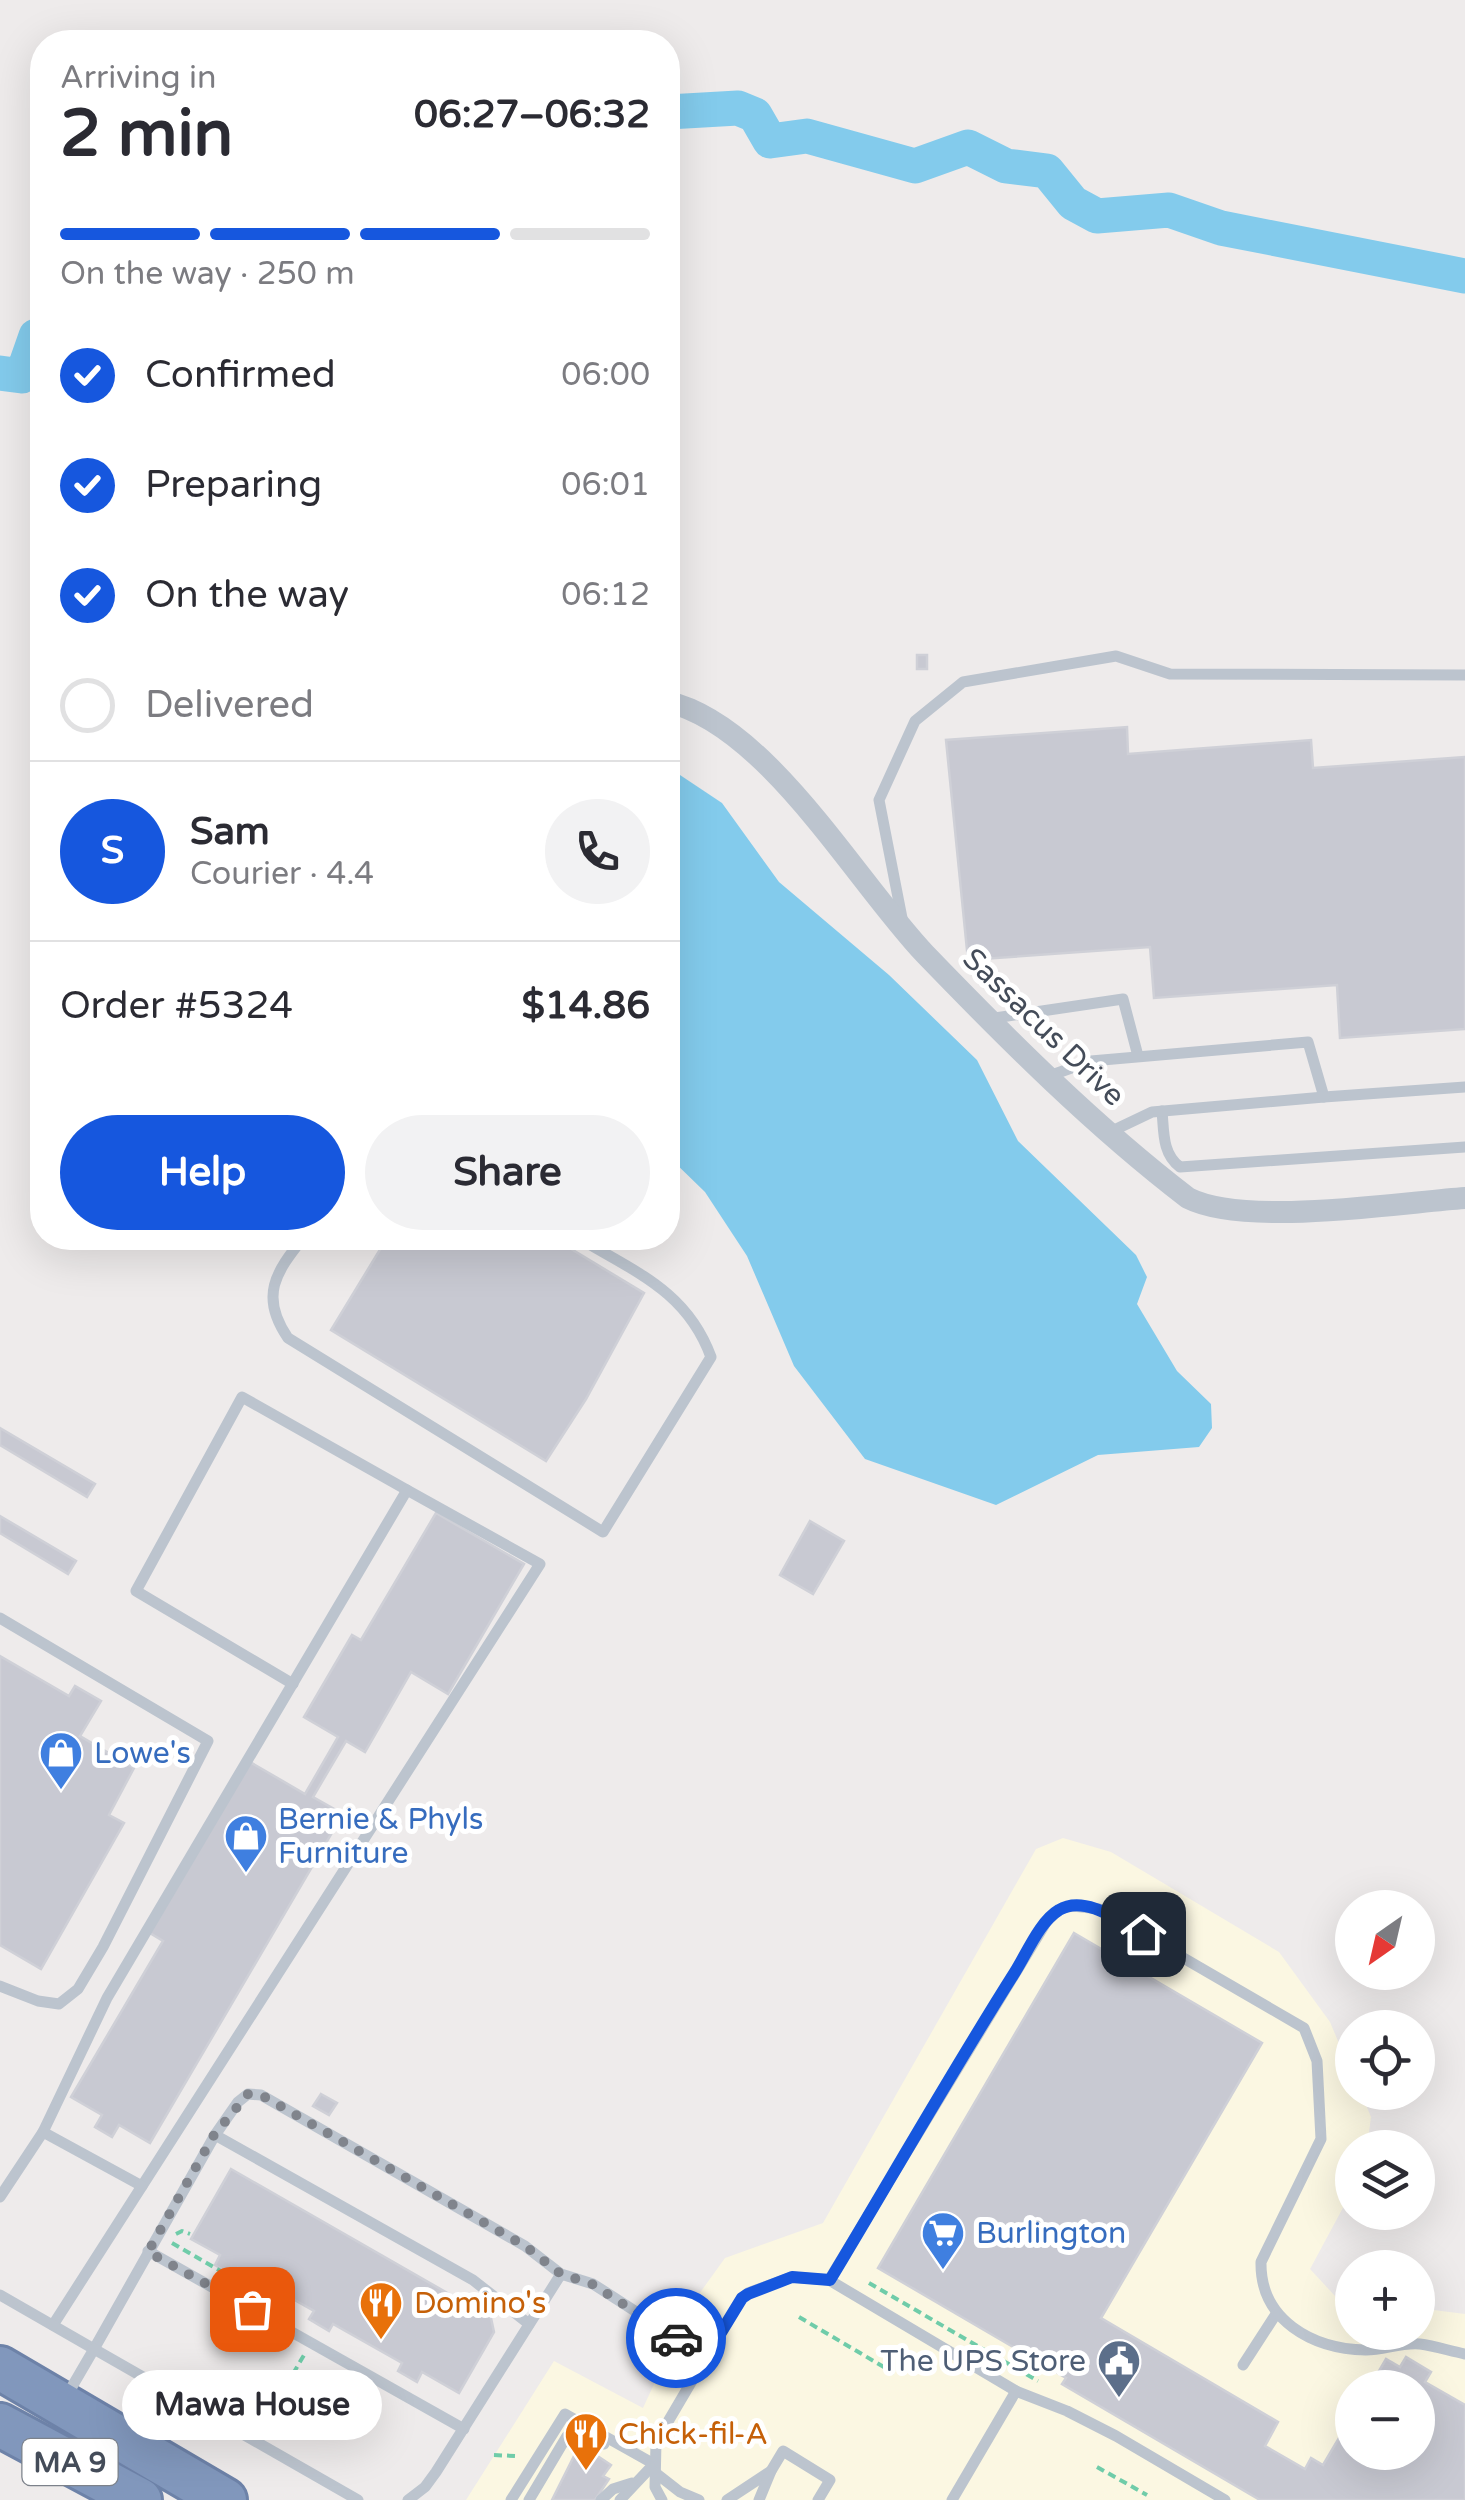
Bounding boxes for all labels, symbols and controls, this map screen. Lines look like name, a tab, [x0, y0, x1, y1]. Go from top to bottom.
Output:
text: Arriving in	[60, 59, 217, 97]
text: 06:27–06:32	[414, 92, 650, 138]
text: 2 min	[60, 95, 233, 174]
text: On the way · 250 m	[60, 255, 355, 293]
icon: check	[60, 348, 115, 403]
text: Confirmed	[145, 352, 336, 398]
text: 06:00	[561, 356, 650, 394]
icon: check	[60, 458, 115, 513]
text: Preparing	[145, 462, 322, 508]
text: 06:01	[561, 466, 650, 504]
icon: check	[60, 568, 115, 623]
text: On the way	[145, 572, 349, 618]
text: 06:12	[561, 576, 650, 614]
text: Delivered	[145, 682, 314, 728]
button: phone	[545, 799, 650, 904]
text: Sam	[190, 809, 270, 855]
text: S	[101, 828, 124, 874]
text: Courier · 4.4	[190, 855, 374, 893]
street label: Sassacus Drive	[955, 941, 1133, 1114]
text: Order #5324	[60, 983, 293, 1029]
text: $14.86	[521, 983, 650, 1029]
button: Help	[60, 1115, 345, 1230]
button: Share	[365, 1115, 650, 1230]
shop icon: Lowe's	[38, 1730, 84, 1791]
place label: Lowe's	[94, 1735, 191, 1772]
place label: Bernie & Phyls Furniture	[278, 1801, 483, 1872]
shop icon: Bernie & Phyls Furniture	[223, 1813, 269, 1874]
north arrow	[1335, 1890, 1435, 1990]
map controls	[1335, 1890, 1435, 2470]
pin	[1101, 1892, 1186, 1977]
icon: home	[1116, 1907, 1171, 1962]
button: locate	[1335, 2010, 1435, 2110]
button: layers	[1335, 2130, 1435, 2230]
supermarket icon: Burlington	[920, 2210, 966, 2271]
place label: Burlington	[976, 2215, 1126, 2252]
button: +	[1335, 2250, 1435, 2350]
pin	[210, 2267, 295, 2352]
restaurant icon: Domino's	[358, 2280, 404, 2341]
icon: bag	[225, 2282, 280, 2337]
place label: Domino's	[414, 2285, 546, 2322]
courier	[626, 2288, 726, 2388]
icon: car	[649, 2311, 704, 2366]
public building icon: The UPS Store	[1096, 2338, 1142, 2399]
place label: The UPS Store	[880, 2343, 1086, 2380]
callout: Mawa House	[122, 2369, 382, 2439]
button: −	[1335, 2370, 1435, 2470]
text: Mawa House	[154, 2386, 350, 2424]
restaurant icon: Chick-fil-A	[563, 2411, 609, 2472]
place label: Chick-fil-A	[618, 2416, 768, 2453]
road number: MA 9	[22, 2439, 118, 2485]

